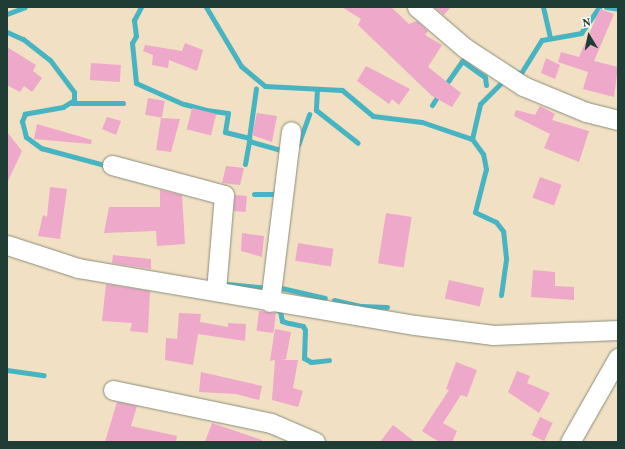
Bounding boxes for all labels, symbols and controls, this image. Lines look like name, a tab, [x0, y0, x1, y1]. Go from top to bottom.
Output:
north arrow	[569, 16, 609, 56]
text: N	[582, 16, 592, 32]

